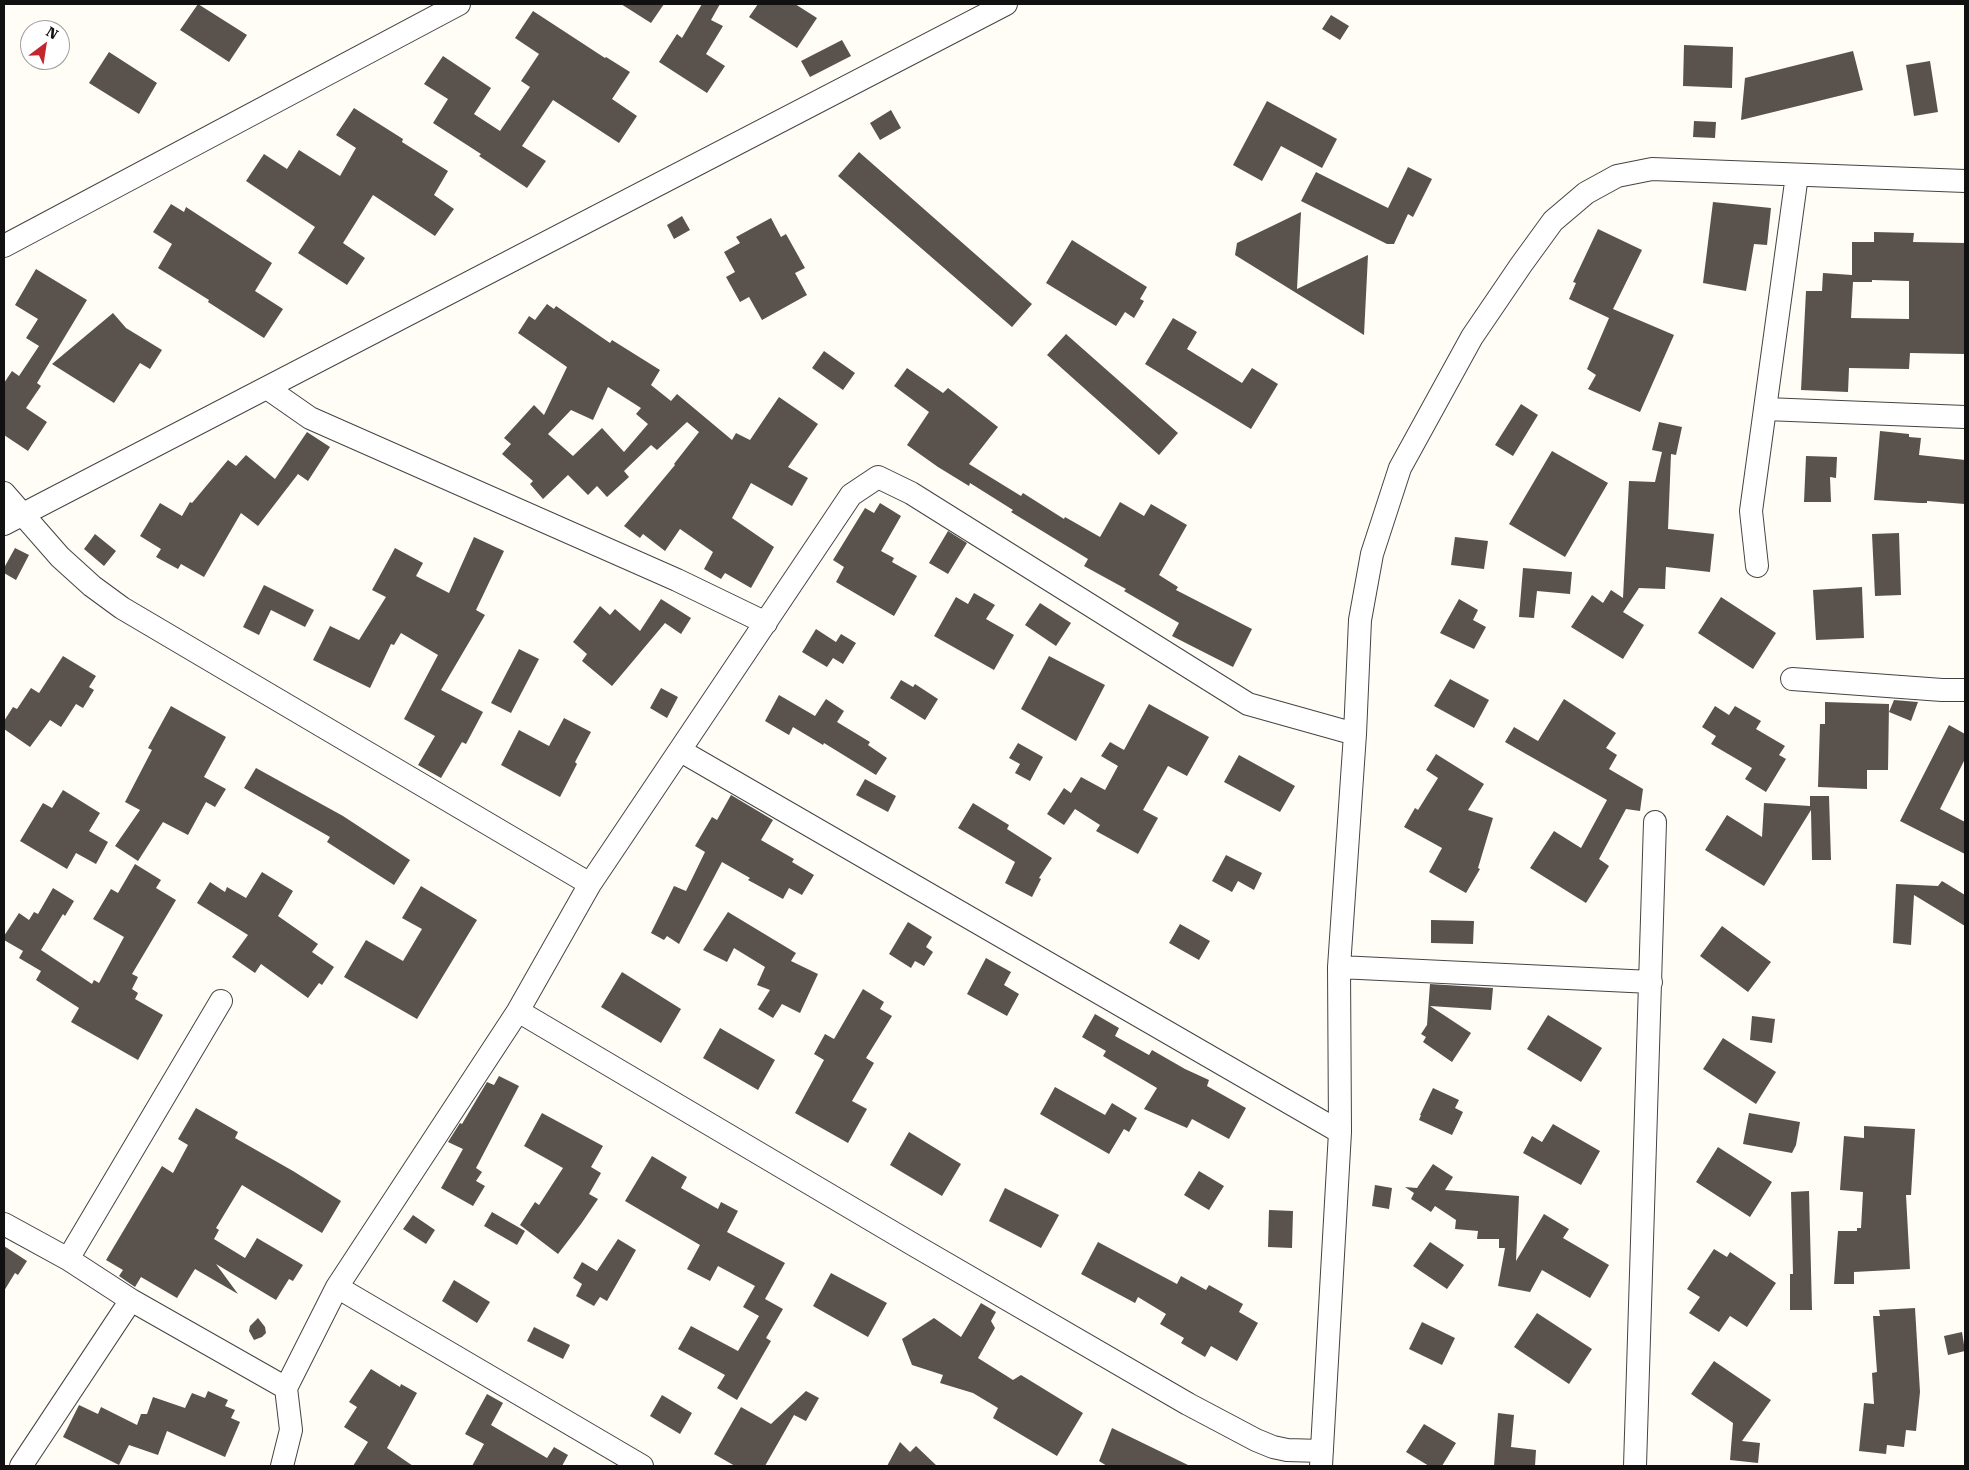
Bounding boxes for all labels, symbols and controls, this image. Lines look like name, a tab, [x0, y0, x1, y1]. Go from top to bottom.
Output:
north arrow	[20, 20, 70, 70]
text: N	[43, 23, 61, 43]

